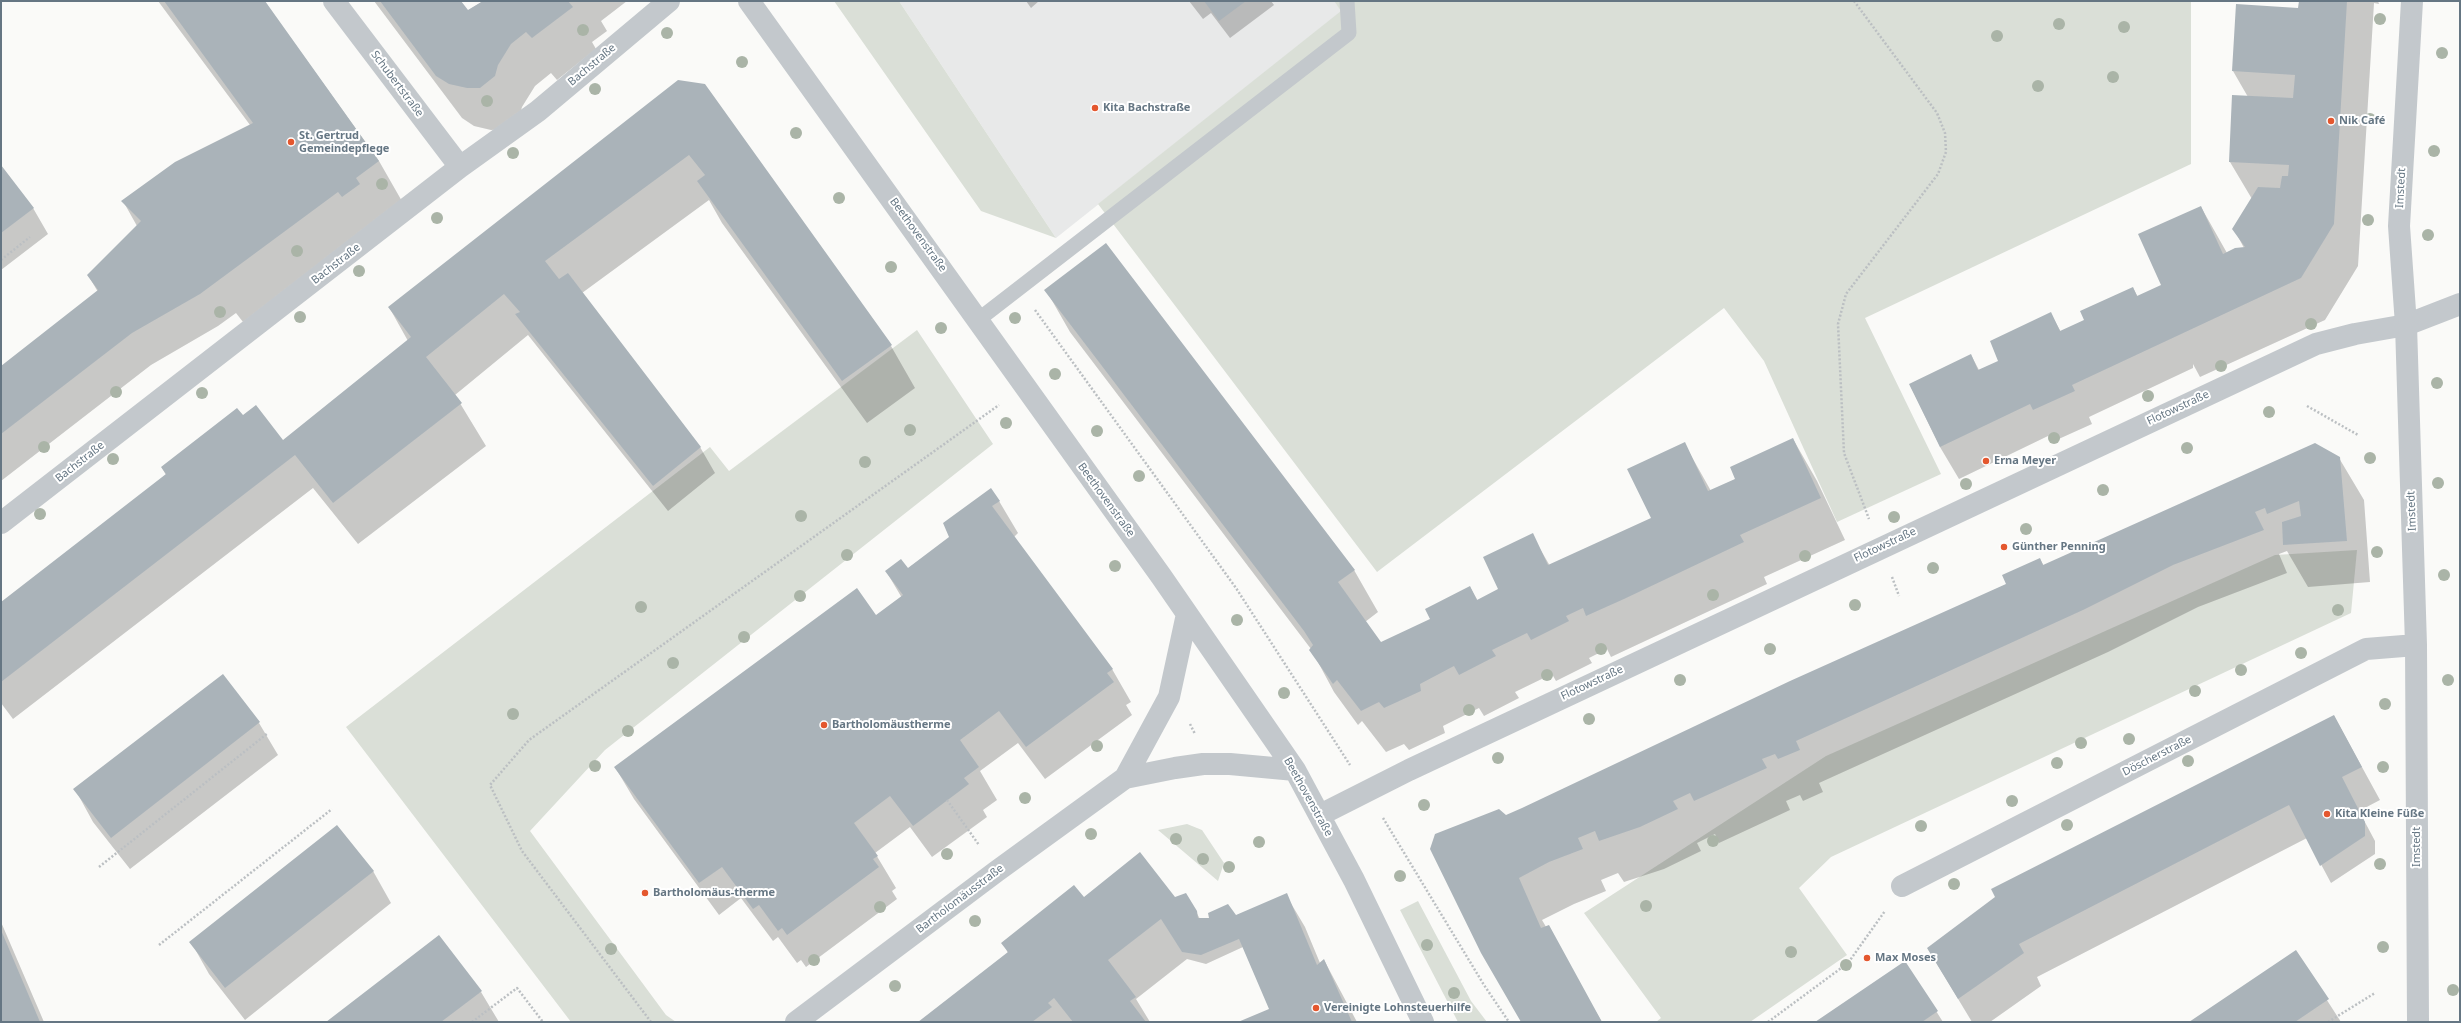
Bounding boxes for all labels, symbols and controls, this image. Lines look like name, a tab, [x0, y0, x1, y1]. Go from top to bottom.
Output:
street label: Bachstraße	[565, 41, 619, 89]
street label: Schubertstraße	[368, 48, 426, 120]
place label: Kita Bachstraße	[1103, 101, 1190, 115]
marker: Kita Bachstraße	[1090, 103, 1100, 113]
place label: Nik Café	[2339, 114, 2385, 128]
marker: Nik Café	[2326, 116, 2336, 126]
place label: St. Gertrud Gemeindepflege	[299, 129, 389, 155]
marker: St. Gertrud Gemeindepflege	[286, 137, 296, 147]
street label: Imstedt	[2393, 168, 2409, 208]
street label: Beethovenstraße	[887, 195, 949, 275]
street label: Bachstraße	[309, 241, 363, 287]
street label: Flotowstraße	[2145, 388, 2211, 428]
street label: Bachstraße	[53, 439, 107, 485]
place label: Erna Meyer	[1994, 454, 2056, 468]
marker: Erna Meyer	[1981, 456, 1991, 466]
street label: Beethovenstraße	[1075, 460, 1137, 540]
street label: Imstedt	[2405, 491, 2419, 531]
street label: Flotowstraße	[1852, 525, 1918, 565]
place label: Günther Penning	[2012, 540, 2106, 554]
marker: Günther Penning	[1999, 542, 2009, 552]
street label: Flotowstraße	[1559, 663, 1625, 703]
place label: Bartholomäustherme	[832, 718, 950, 732]
marker: Bartholomäustherme	[819, 720, 829, 730]
street label: Döscherstraße	[2120, 733, 2194, 779]
street label: Beethovenstraße	[1281, 755, 1335, 839]
place label: Kita Kleine Füße	[2335, 807, 2424, 821]
marker: Kita Kleine Füße	[2322, 809, 2332, 819]
street label: Imstedt	[2410, 827, 2424, 867]
street label: Bartholomäusstraße	[914, 862, 1006, 936]
place label: Bartholomäus-therme	[653, 886, 775, 900]
marker: Bartholomäus-therme	[640, 888, 650, 898]
place label: Max Moses	[1875, 951, 1936, 965]
marker: Max Moses	[1862, 953, 1872, 963]
place label: Vereinigte Lohnsteuerhilfe	[1324, 1001, 1471, 1015]
marker: Vereinigte Lohnsteuerhilfe	[1311, 1003, 1321, 1013]

